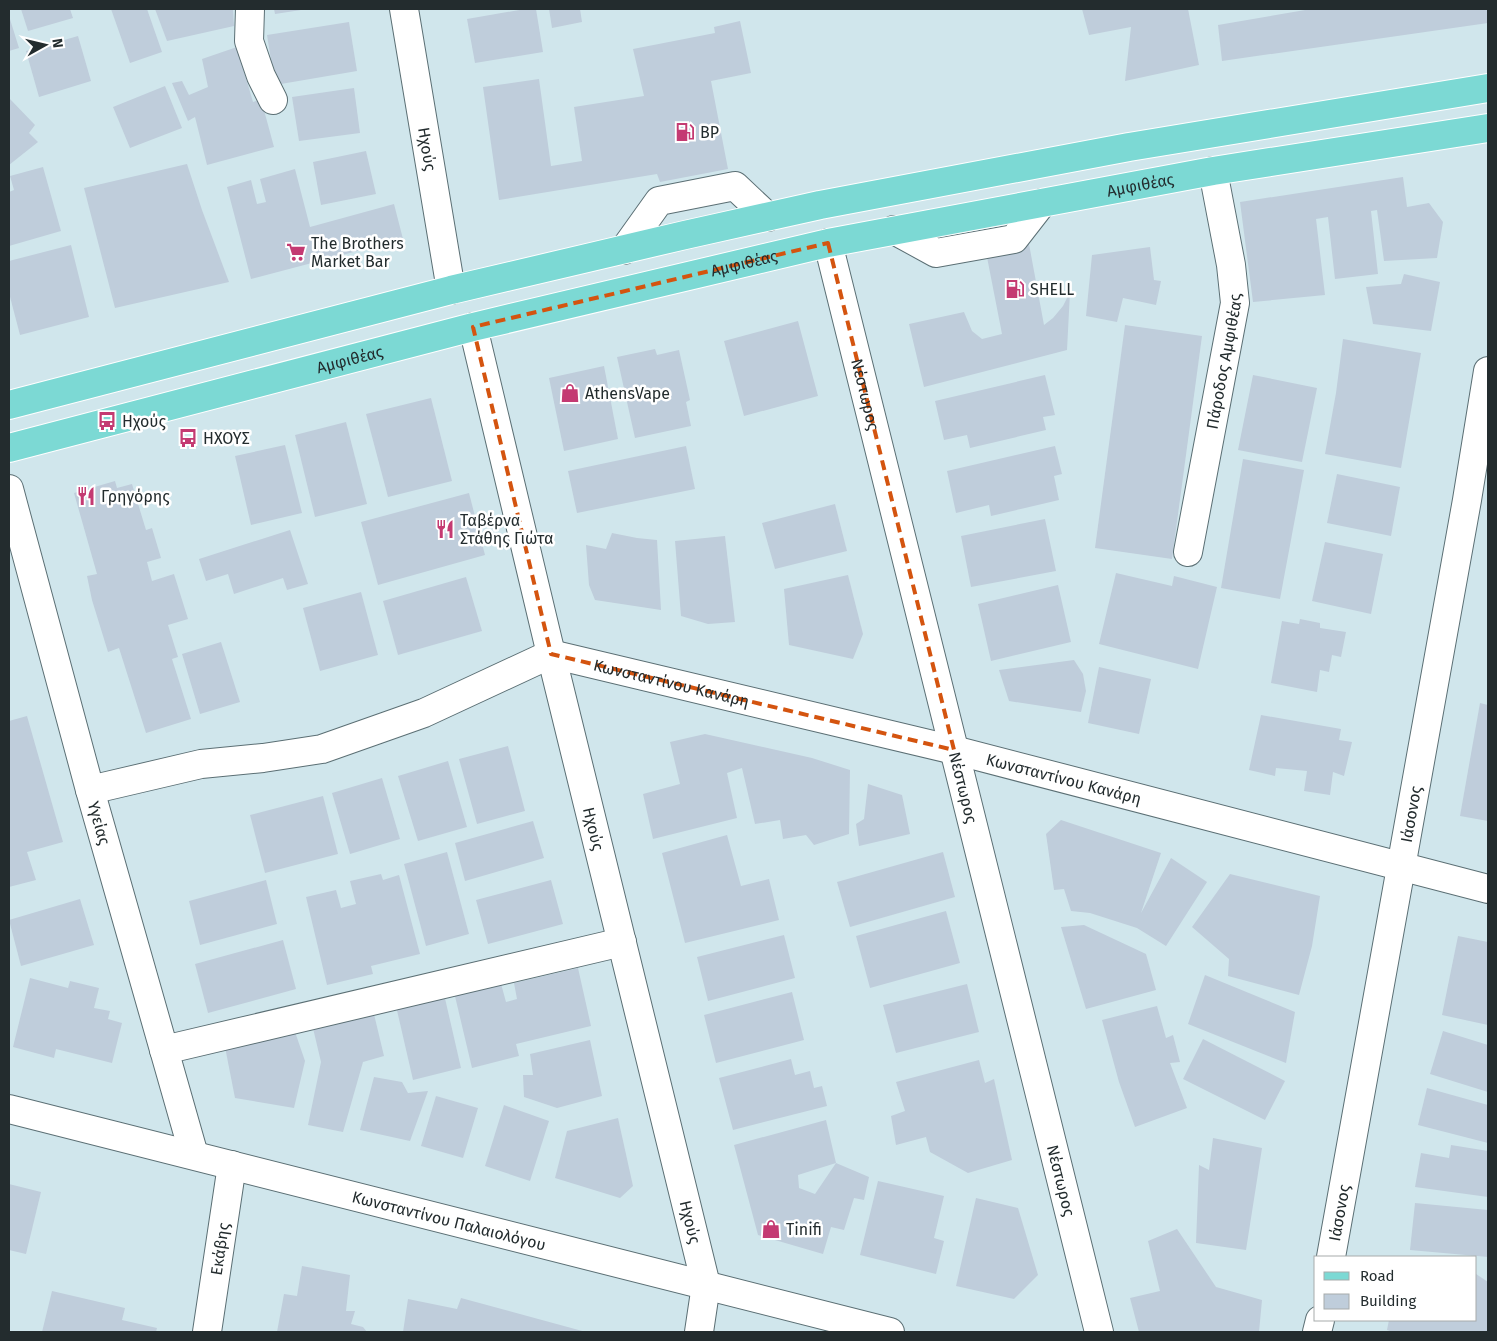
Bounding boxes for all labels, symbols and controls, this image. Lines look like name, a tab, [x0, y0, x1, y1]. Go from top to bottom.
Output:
north arrow	[20, 20, 70, 70]
text: N	[48, 37, 66, 49]
fuel station icon: BP	[674, 121, 696, 143]
place label: BP	[700, 123, 719, 142]
street label: Ηχούς	[414, 126, 440, 173]
street label: Αμφιθέας	[1105, 169, 1176, 201]
place label: The Brothers Market Bar	[311, 234, 404, 271]
supermarket icon: The Brothers Market Bar	[285, 241, 307, 263]
street label: Αμφιθέας	[709, 246, 780, 280]
fuel station icon: SHELL	[1004, 278, 1026, 300]
place label: SHELL	[1030, 280, 1074, 299]
street label: Πάροδος Αμφιθέας	[1202, 292, 1245, 431]
street label: Αμφιθέας	[314, 342, 385, 377]
street label: Νέστωρος	[847, 357, 883, 433]
shop icon: AthensVape	[559, 382, 581, 404]
place label: AthensVape	[585, 384, 670, 403]
bus stop icon: Ηχούς	[96, 410, 118, 432]
place label: Ηχούς	[122, 412, 166, 431]
bus stop icon: ΗΧΟΥΣ	[177, 427, 199, 449]
place label: ΗΧΟΥΣ	[203, 429, 250, 448]
restaurant icon: Γρηγόρης	[75, 485, 97, 507]
place label: Γρηγόρης	[101, 487, 170, 506]
place label: Ταβέρνα Στάθης Γιώτα	[460, 511, 553, 548]
restaurant icon: Ταβέρνα Στάθης Γιώτα	[434, 518, 456, 540]
street label: Κωνσταντίνου Κανάρη	[591, 655, 751, 711]
street label: Νέστωρος	[945, 750, 981, 826]
street label: Κωνσταντίνου Κανάρη	[984, 750, 1143, 808]
street label: Ιάσονος	[1397, 784, 1426, 844]
street label: Υγείας	[84, 799, 114, 848]
street label: Ηχούς	[579, 805, 608, 853]
street label: Νέστωρος	[1043, 1143, 1079, 1219]
street label: Ιάσονος	[1325, 1182, 1354, 1243]
street label: Κωνσταντίνου Παλαιολόγου	[350, 1187, 548, 1255]
street label: Ηχούς	[676, 1198, 705, 1246]
shop icon: Tinifi	[760, 1218, 782, 1240]
place label: Tinifi	[786, 1220, 822, 1239]
street label: Εκάβης	[207, 1221, 233, 1277]
legend	[1314, 1256, 1477, 1321]
text: Road	[1360, 1267, 1395, 1285]
text: Building	[1360, 1292, 1416, 1310]

